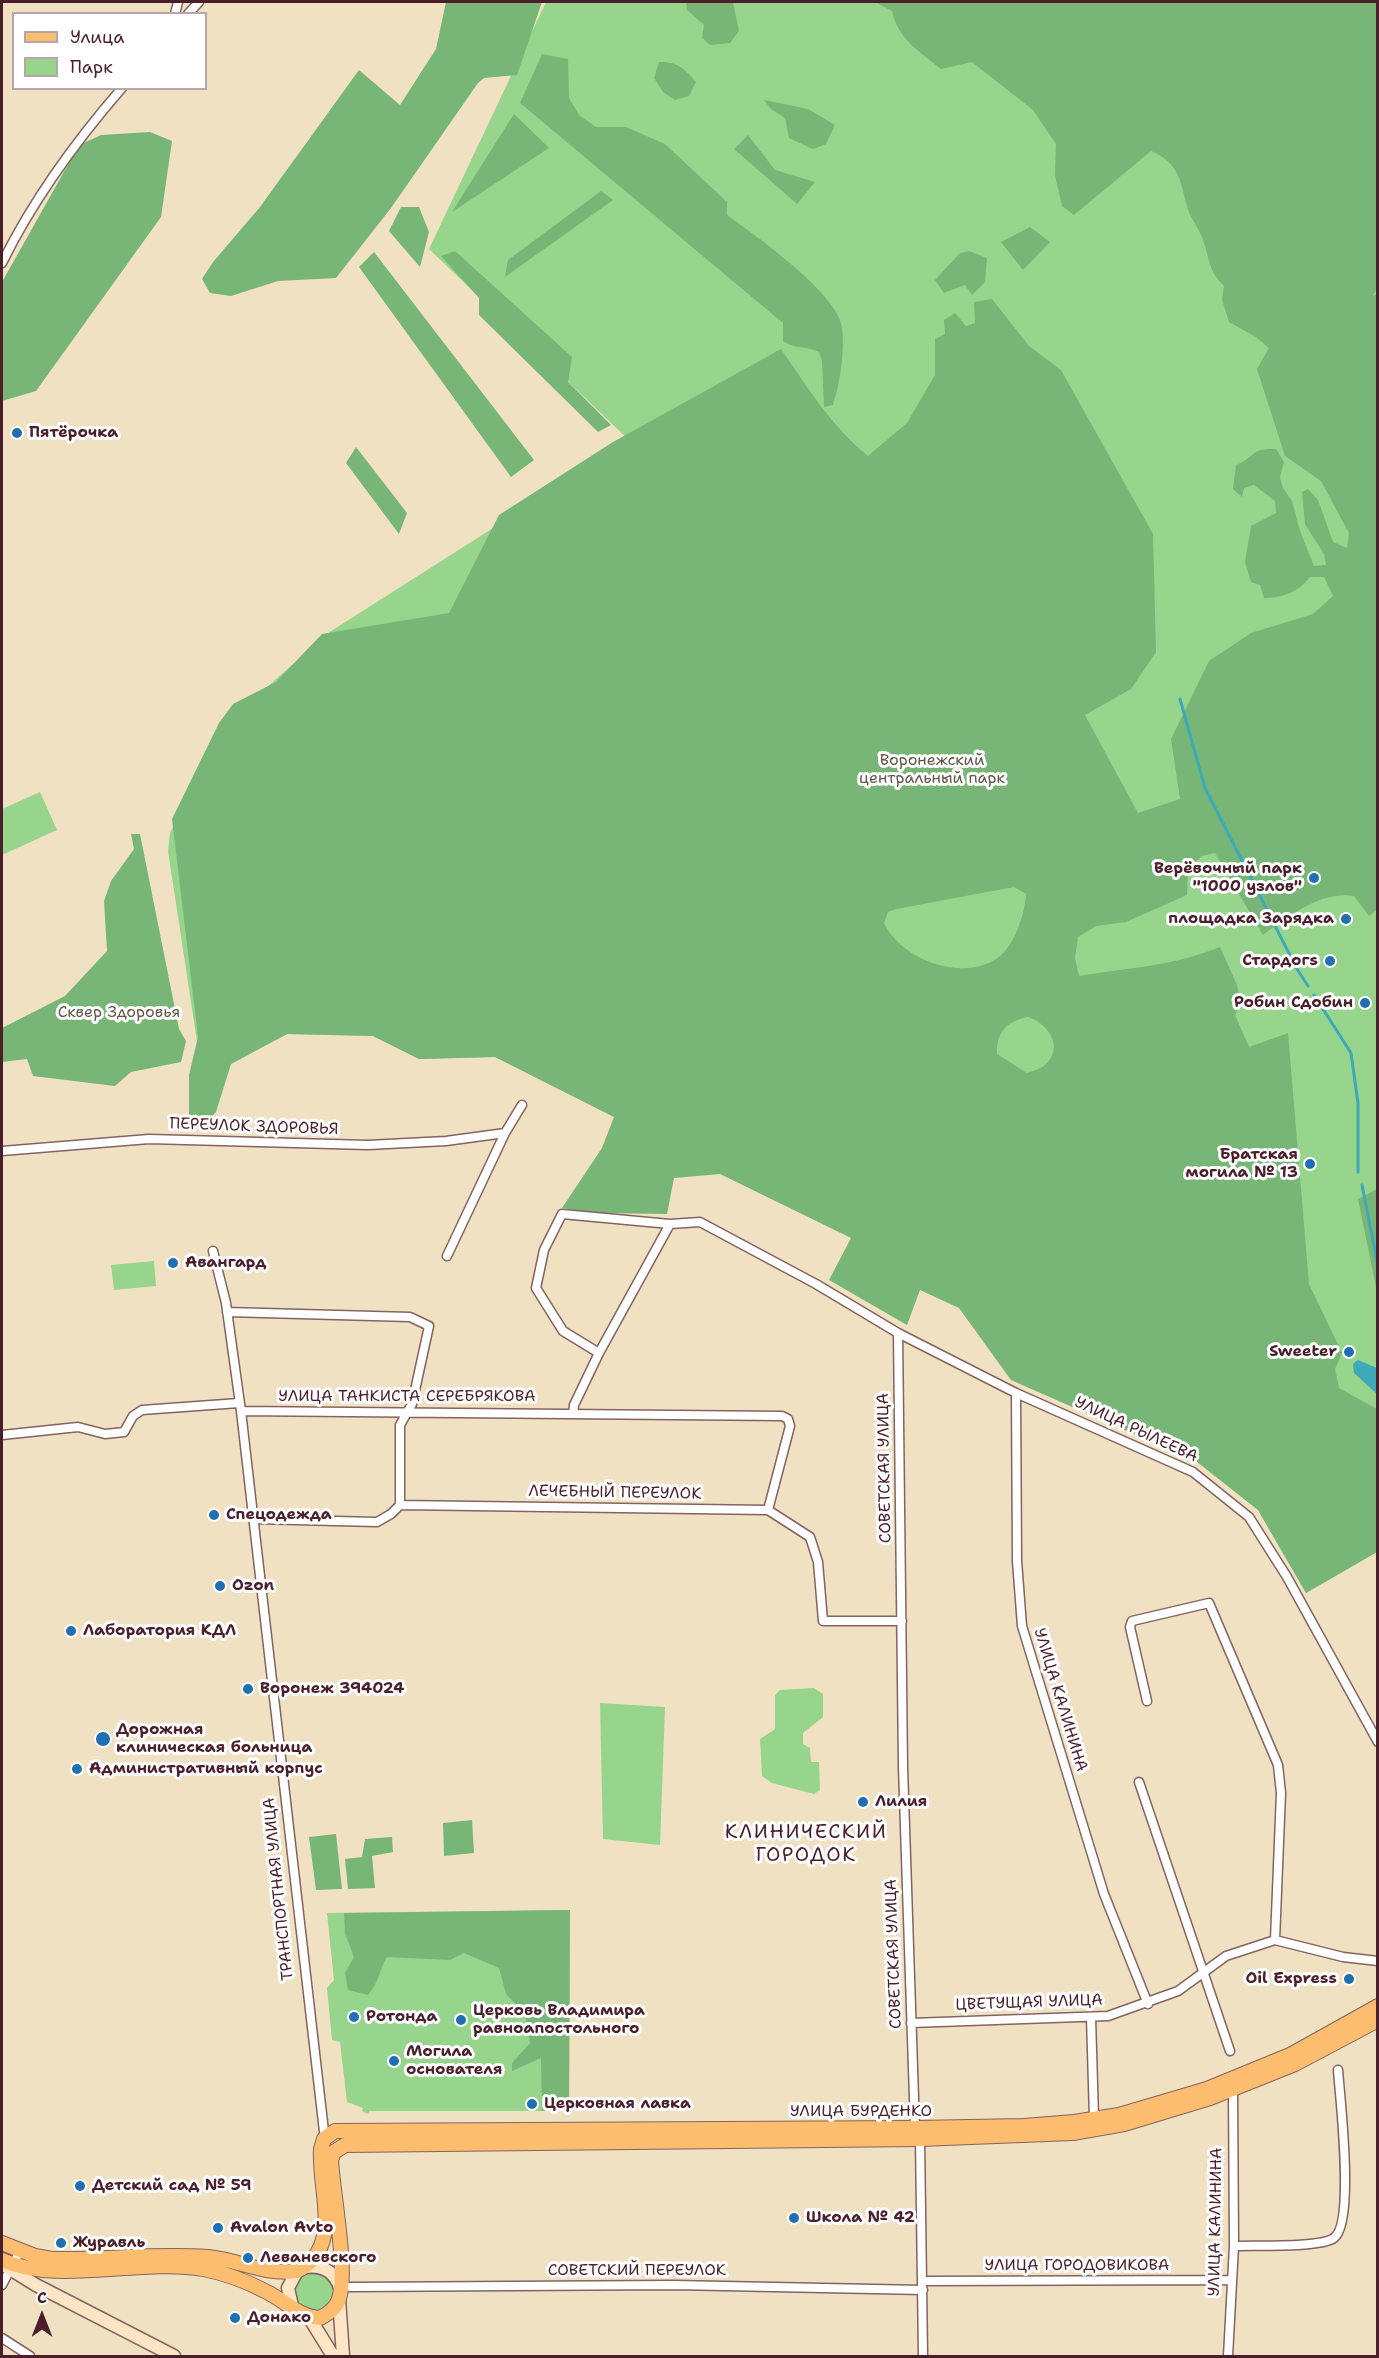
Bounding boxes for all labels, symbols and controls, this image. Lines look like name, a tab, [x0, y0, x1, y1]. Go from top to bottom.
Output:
legend	[12, 12, 207, 90]
text: Улица	[70, 25, 124, 49]
text: Парк	[70, 55, 113, 79]
place label: Пятёрочка	[29, 423, 118, 443]
marker: Пятёрочка	[10, 426, 24, 440]
park label: Воронежский центральный парк	[859, 751, 1005, 789]
place label: Верёвочный парк "1000 узлов"	[1154, 859, 1302, 897]
marker: Верёвочный парк "1000 узлов"	[1307, 871, 1321, 885]
place label: площадка Зарядка	[1168, 909, 1334, 929]
marker: площадка Зарядка	[1339, 912, 1353, 926]
place label: Стардогs	[1242, 951, 1318, 971]
marker: Стардогs	[1323, 954, 1337, 968]
place label: Робин Сдобин	[1234, 993, 1353, 1013]
marker: Робин Сдобин	[1358, 996, 1372, 1010]
park label: Сквер Здоровья	[58, 1003, 180, 1023]
street label: ПЕРЕУЛОК ЗДОРОВЬЯ	[169, 1114, 339, 1140]
place label: Братская могила № 13	[1185, 1145, 1298, 1183]
marker: Братская могила № 13	[1303, 1157, 1317, 1171]
place label: Авангард	[185, 1253, 266, 1273]
marker: Авангард	[166, 1256, 180, 1270]
place label: Sweeter	[1269, 1342, 1337, 1362]
marker: Sweeter	[1342, 1345, 1356, 1359]
street label: УЛИЦА ТАНКИСТА СЕРЕБРЯКОВА	[278, 1387, 536, 1407]
street label: СОВЕТСКАЯ УЛИЦА	[874, 1393, 896, 1543]
street label: УЛИЦА РЫЛЕЕВА	[1071, 1393, 1201, 1467]
street label: ЛЕЧЕБНЫЙ ПЕРЕУЛОК	[528, 1482, 702, 1504]
place label: Спецодежда	[226, 1505, 332, 1525]
marker: Спецодежда	[207, 1508, 221, 1522]
place label: Ozon	[232, 1576, 274, 1596]
marker: Ozon	[213, 1579, 227, 1593]
place label: Лаборатория КДЛ	[83, 1621, 236, 1641]
marker: Лаборатория КДЛ	[64, 1624, 78, 1638]
street label: УЛИЦА КАЛИНИНА	[1029, 1626, 1091, 1774]
place label: Воронеж 394024	[260, 1679, 405, 1699]
marker: Воронеж 394024	[241, 1682, 255, 1696]
place label: Дорожная клиническая больница	[116, 1720, 312, 1758]
marker: Дорожная клиническая больница	[94, 1730, 112, 1748]
place label: Административный корпус	[89, 1759, 323, 1779]
marker: Административный корпус	[70, 1762, 84, 1776]
place label: Лилия	[875, 1792, 927, 1812]
marker: Лилия	[856, 1795, 870, 1809]
street label: ТРАНСПОРТНАЯ УЛИЦА	[260, 1797, 298, 1981]
district label: КЛИНИЧЕСКИЙ ГОРОДОК	[725, 1821, 887, 1868]
street label: СОВЕТСКАЯ УЛИЦА	[882, 1879, 906, 2029]
place label: Oil Express	[1245, 1969, 1337, 1989]
marker: Oil Express	[1342, 1972, 1356, 1986]
street label: ЦВЕТУЩАЯ УЛИЦА	[955, 1991, 1103, 2015]
place label: Церковь Владимира равноапостольного	[473, 2001, 645, 2039]
place label: Ротонда	[366, 2007, 437, 2027]
marker: Ротонда	[347, 2010, 361, 2024]
marker: Церковь Владимира равноапостольного	[454, 2013, 468, 2027]
place label: Могила основателя	[406, 2042, 502, 2080]
marker: Могила основателя	[387, 2054, 401, 2068]
place label: Церковная лавка	[544, 2094, 691, 2114]
marker: Церковная лавка	[525, 2097, 539, 2111]
street label: УЛИЦА БУРДЕНКО	[790, 2102, 932, 2122]
street label: УЛИЦА КАЛИНИНА	[1205, 2147, 1227, 2297]
place label: Детский сад № 59	[92, 2176, 251, 2196]
marker: Детский сад № 59	[73, 2179, 87, 2193]
place label: Школа № 42	[806, 2208, 915, 2228]
marker: Школа № 42	[787, 2211, 801, 2225]
place label: Avalon Avto	[230, 2218, 333, 2238]
marker: Avalon Avto	[211, 2221, 225, 2235]
place label: Журавль	[73, 2233, 145, 2253]
marker: Журавль	[54, 2236, 68, 2250]
place label: Леваневского	[260, 2248, 376, 2268]
marker: Леваневского	[241, 2251, 255, 2265]
street label: УЛИЦА ГОРОДОВИКОВА	[985, 2256, 1169, 2276]
street label: СОВЕТСКИЙ ПЕРЕУЛОК	[548, 2261, 726, 2281]
north arrow	[12, 2286, 72, 2346]
text: С	[37, 2287, 47, 2308]
place label: Донако	[247, 2308, 311, 2328]
marker: Донако	[228, 2311, 242, 2325]

